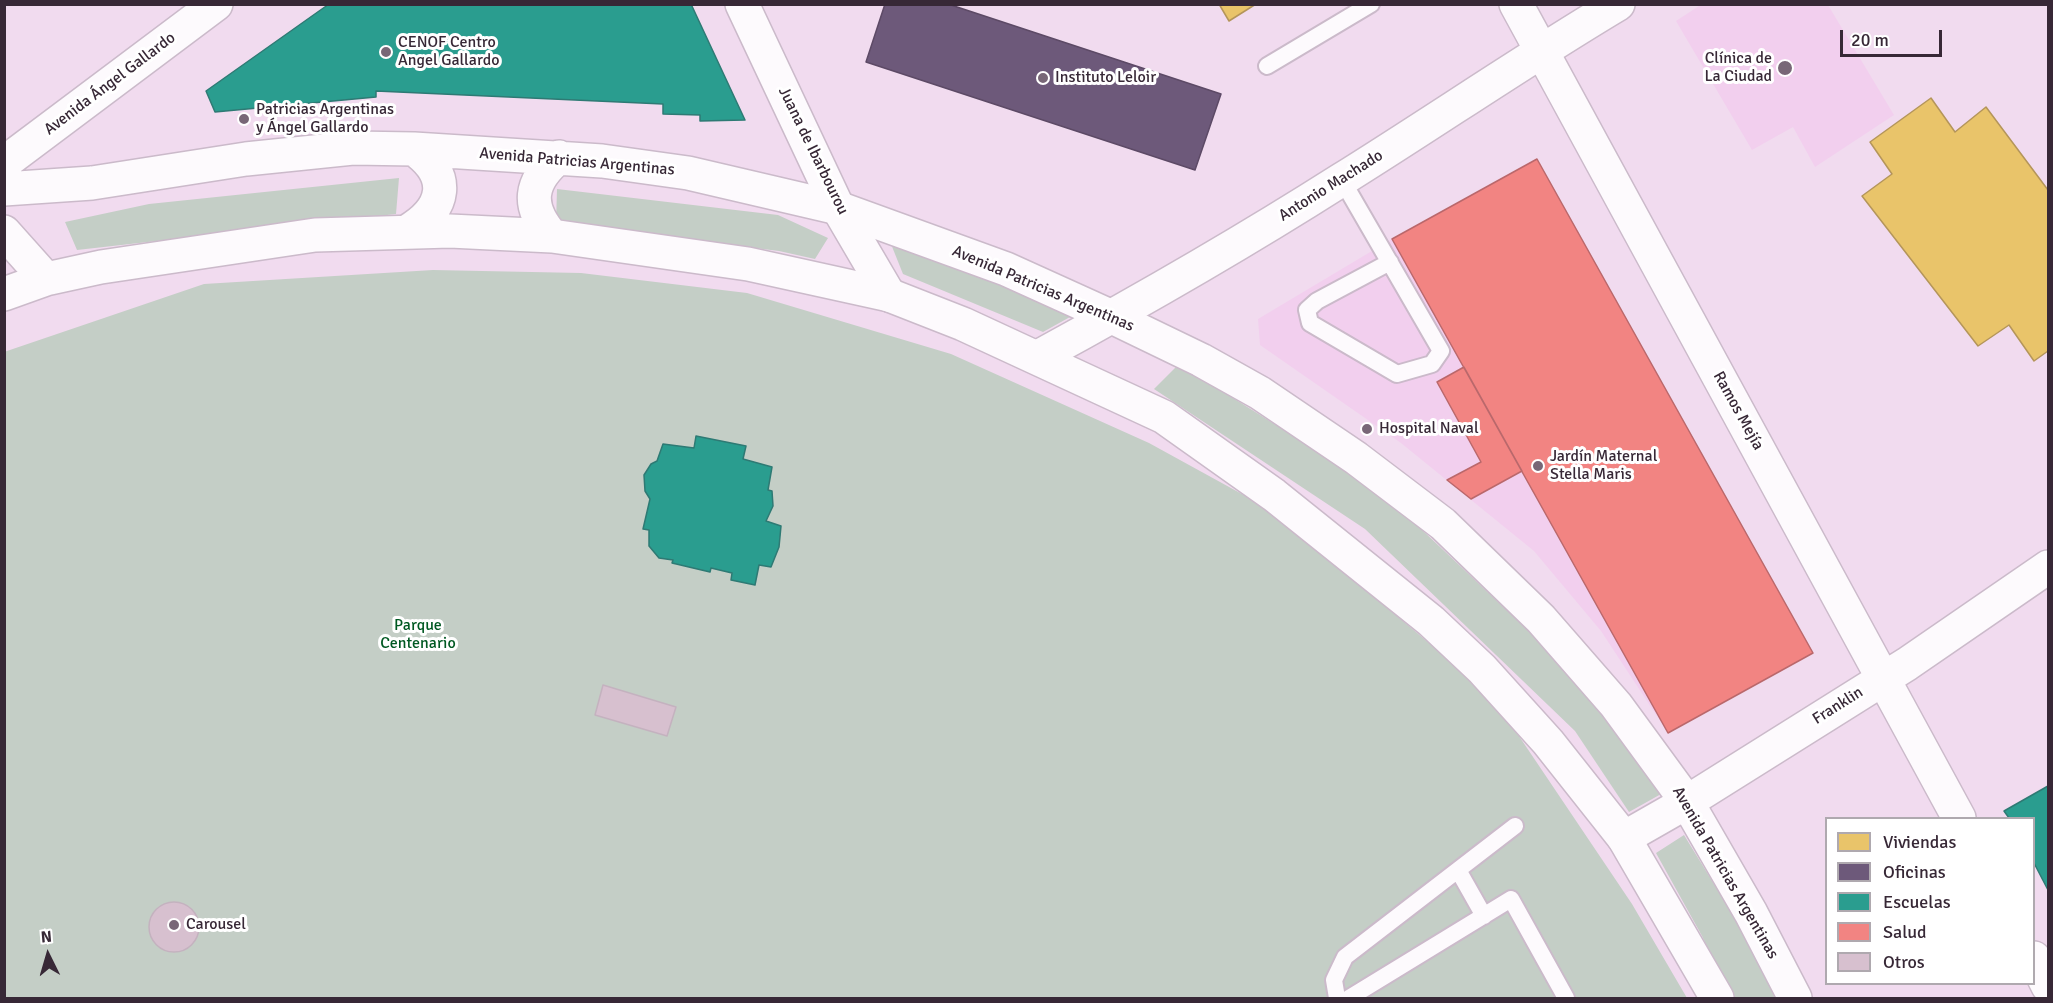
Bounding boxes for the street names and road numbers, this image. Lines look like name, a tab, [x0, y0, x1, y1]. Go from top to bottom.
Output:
street label: Avenida Ángel Gallardo	[41, 28, 179, 140]
street label: Juana de Ibarbourou	[774, 84, 852, 218]
street label: Avenida Patricias Argentinas	[479, 144, 675, 180]
street label: Antonio Machado	[1275, 146, 1387, 226]
street label: Avenida Patricias Argentinas	[949, 242, 1137, 336]
street label: Ramos Mejía	[1709, 368, 1767, 454]
street label: Franklin	[1809, 683, 1867, 729]
street label: Avenida Patricias Argentinas	[1668, 783, 1782, 963]

